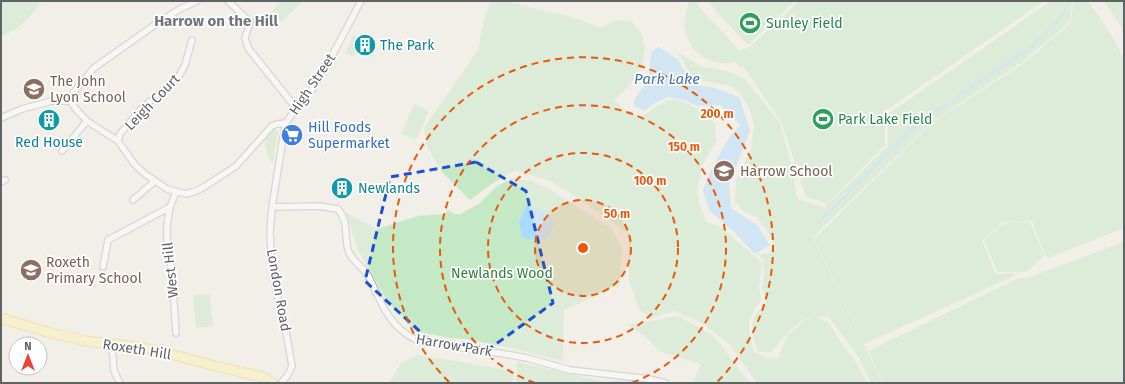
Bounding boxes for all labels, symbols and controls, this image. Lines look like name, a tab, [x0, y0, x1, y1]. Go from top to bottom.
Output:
sports icon: Sunley Field	[737, 10, 763, 36]
district label: Harrow on the Hill	[154, 12, 278, 30]
place label: Sunley Field	[766, 15, 843, 32]
building icon: The Park	[352, 32, 378, 58]
place label: The Park	[380, 37, 435, 54]
street label: High Street	[286, 49, 340, 118]
street label: Leigh Court	[121, 70, 184, 134]
water label: Park Lake	[634, 70, 700, 88]
place label: The John Lyon School	[50, 73, 126, 106]
school or university icon: The John Lyon School	[21, 76, 47, 102]
sports icon: Park Lake Field	[810, 106, 836, 132]
building icon: Red House	[36, 107, 62, 133]
text: 200 m	[700, 107, 734, 121]
place label: Park Lake Field	[838, 111, 932, 128]
place label: Hill Foods Supermarket	[308, 119, 391, 152]
supermarket icon: Hill Foods Supermarket	[279, 122, 305, 148]
place label: Red House	[15, 134, 83, 151]
text: 150 m	[668, 140, 700, 154]
school or university icon: Harrow School	[711, 158, 737, 184]
place label: Harrow School	[740, 163, 832, 180]
text: 100 m	[634, 174, 666, 188]
building icon: Newlands	[329, 175, 355, 201]
place label: Newlands	[358, 180, 420, 197]
text: 50 m	[604, 207, 630, 221]
street label: West Hill	[159, 241, 182, 299]
centre of rings	[576, 241, 590, 255]
street label: London Road	[263, 247, 294, 333]
place label: Roxeth Primary School	[46, 254, 142, 287]
school or university icon: Roxeth Primary School	[18, 257, 44, 283]
park label: Newlands Wood	[451, 265, 553, 282]
street label: Harrow Park	[415, 330, 494, 361]
north arrow	[8, 336, 48, 376]
street label: Roxeth Hill	[101, 336, 172, 363]
text: N	[24, 340, 32, 353]

